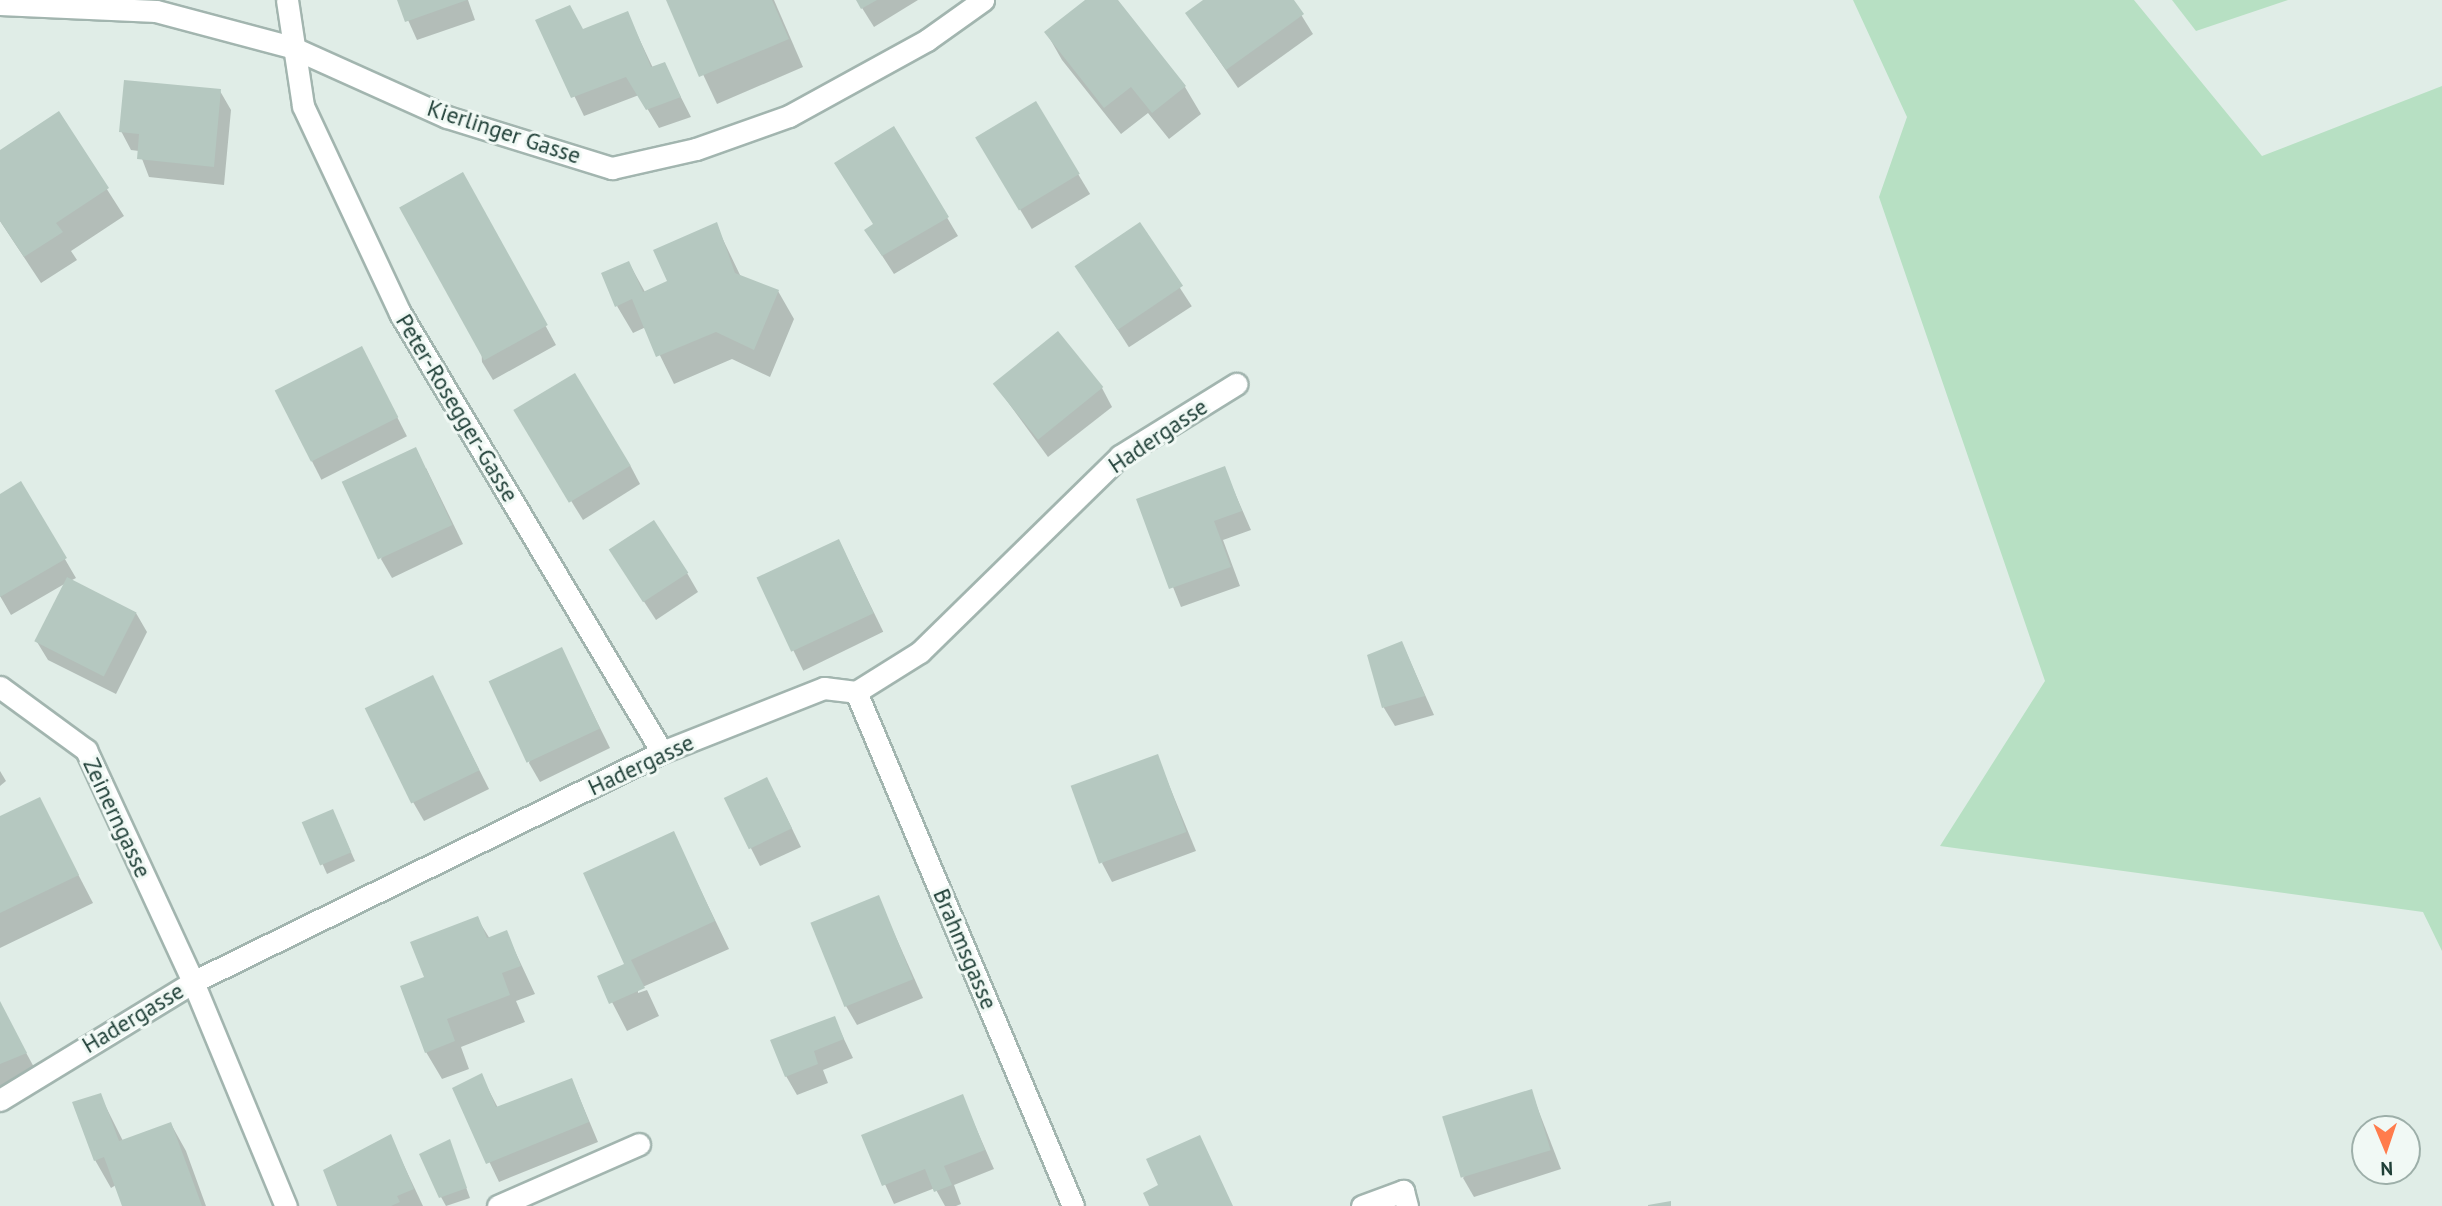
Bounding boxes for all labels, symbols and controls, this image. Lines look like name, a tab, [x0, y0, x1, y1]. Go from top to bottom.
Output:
street label: Kierlinger Gasse	[424, 94, 584, 170]
street label: Peter-Rosegger-Gasse	[390, 309, 524, 507]
street label: Hadergasse	[1103, 393, 1213, 479]
street label: Hadergasse	[584, 728, 698, 802]
street label: Zeinerngasse	[77, 754, 157, 882]
street label: Brahmsgasse	[927, 885, 1003, 1013]
street label: Hadergasse	[77, 977, 189, 1059]
north arrow	[2351, 1115, 2421, 1185]
text: N	[2380, 1157, 2393, 1181]

